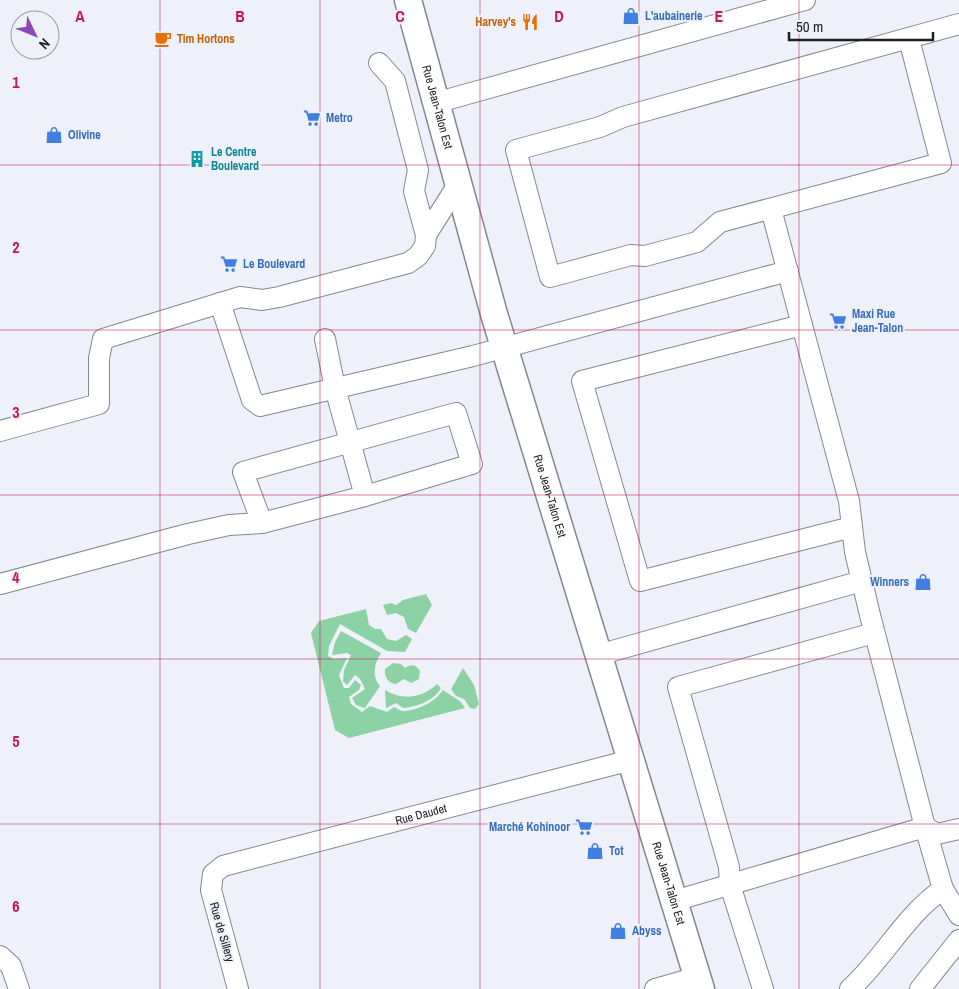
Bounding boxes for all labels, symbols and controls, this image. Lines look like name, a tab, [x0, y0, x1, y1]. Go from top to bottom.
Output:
text: A	[75, 5, 85, 27]
text: B	[235, 5, 245, 27]
text: C	[395, 5, 405, 27]
text: D	[554, 5, 564, 27]
text: E	[715, 5, 724, 27]
shop icon: L'aubainerie	[621, 6, 641, 26]
place label: L'aubainerie	[645, 8, 703, 24]
north arrow	[10, 10, 60, 60]
scale bar	[789, 10, 933, 42]
restaurant icon: Harvey's	[520, 12, 540, 32]
place label: Harvey's	[475, 14, 517, 30]
text: 50 m	[796, 16, 823, 37]
cafe icon: Tim Hortons	[153, 29, 173, 49]
place label: Tim Hortons	[177, 31, 235, 47]
text: N	[35, 35, 54, 53]
street label: Rue Jean-Talon Est	[418, 63, 456, 151]
text: 1	[12, 71, 20, 93]
supermarket icon: Metro	[302, 108, 322, 128]
place label: Metro	[326, 110, 353, 126]
shop icon: Olivine	[44, 125, 64, 145]
place label: Olivine	[68, 127, 101, 143]
place label: Le Centre Boulevard	[211, 144, 259, 174]
building icon: Le Centre Boulevard	[187, 149, 207, 169]
text: 2	[12, 236, 20, 258]
supermarket icon: Le Boulevard	[219, 254, 239, 274]
place label: Le Boulevard	[243, 256, 305, 272]
place label: Maxi Rue Jean-Talon	[852, 306, 903, 336]
supermarket icon: Maxi Rue Jean-Talon	[828, 311, 848, 331]
text: 3	[12, 401, 20, 423]
street label: Rue Jean-Talon Est	[530, 452, 570, 540]
text: 4	[12, 566, 20, 588]
shop icon: Winners	[913, 572, 933, 592]
place label: Winners	[870, 574, 910, 590]
text: 5	[12, 730, 20, 752]
street label: Rue Daudet	[393, 800, 449, 829]
supermarket icon: Marché Kohinoor	[574, 817, 594, 837]
place label: Marché Kohinoor	[489, 819, 570, 835]
street label: Rue Jean-Talon Est	[648, 840, 689, 927]
shop icon: Tot	[585, 841, 605, 861]
place label: Tot	[609, 843, 624, 859]
text: 6	[12, 895, 20, 917]
street label: Rue de Sillery	[206, 900, 238, 964]
shop icon: Abyss	[608, 921, 628, 941]
place label: Abyss	[632, 923, 662, 939]

